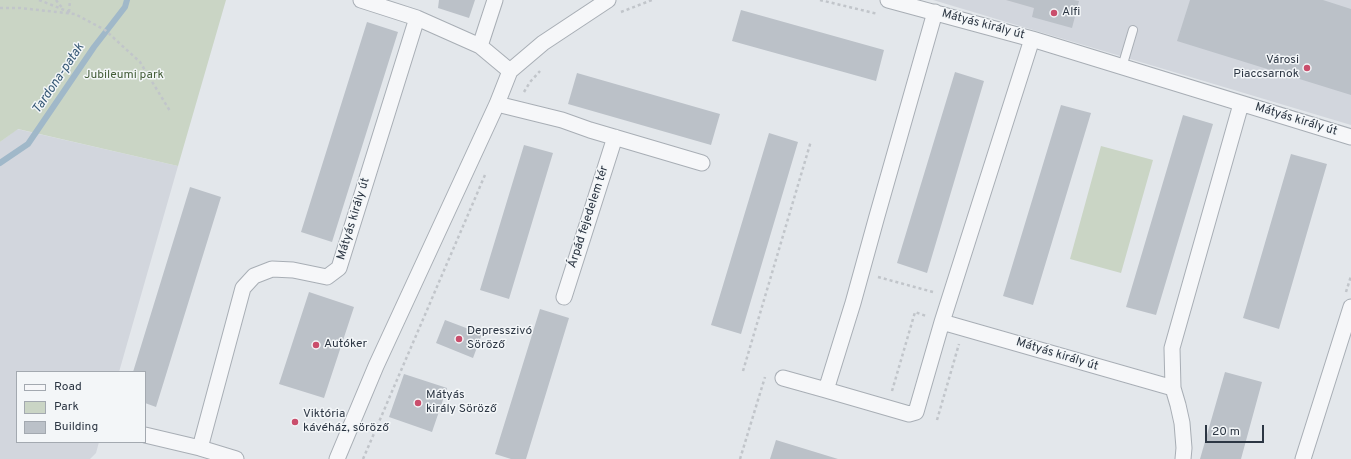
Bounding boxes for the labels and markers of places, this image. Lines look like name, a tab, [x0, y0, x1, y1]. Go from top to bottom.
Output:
place label: Alfi	[1062, 6, 1080, 20]
marker: Alfi	[1049, 8, 1059, 18]
place label: Városi Piaccsarnok	[1233, 54, 1299, 82]
marker: Városi Piaccsarnok	[1302, 63, 1312, 73]
place label: Depresszivó Söröző	[467, 325, 532, 353]
marker: Depresszivó Söröző	[454, 334, 464, 344]
place label: Autóker	[324, 338, 367, 352]
marker: Autóker	[311, 340, 321, 350]
place label: Mátyás király Söröző	[426, 389, 497, 417]
marker: Mátyás király Söröző	[413, 398, 423, 408]
place label: Viktória kávéház, söröző	[303, 408, 389, 436]
marker: Viktória kávéház, söröző	[290, 417, 300, 427]

